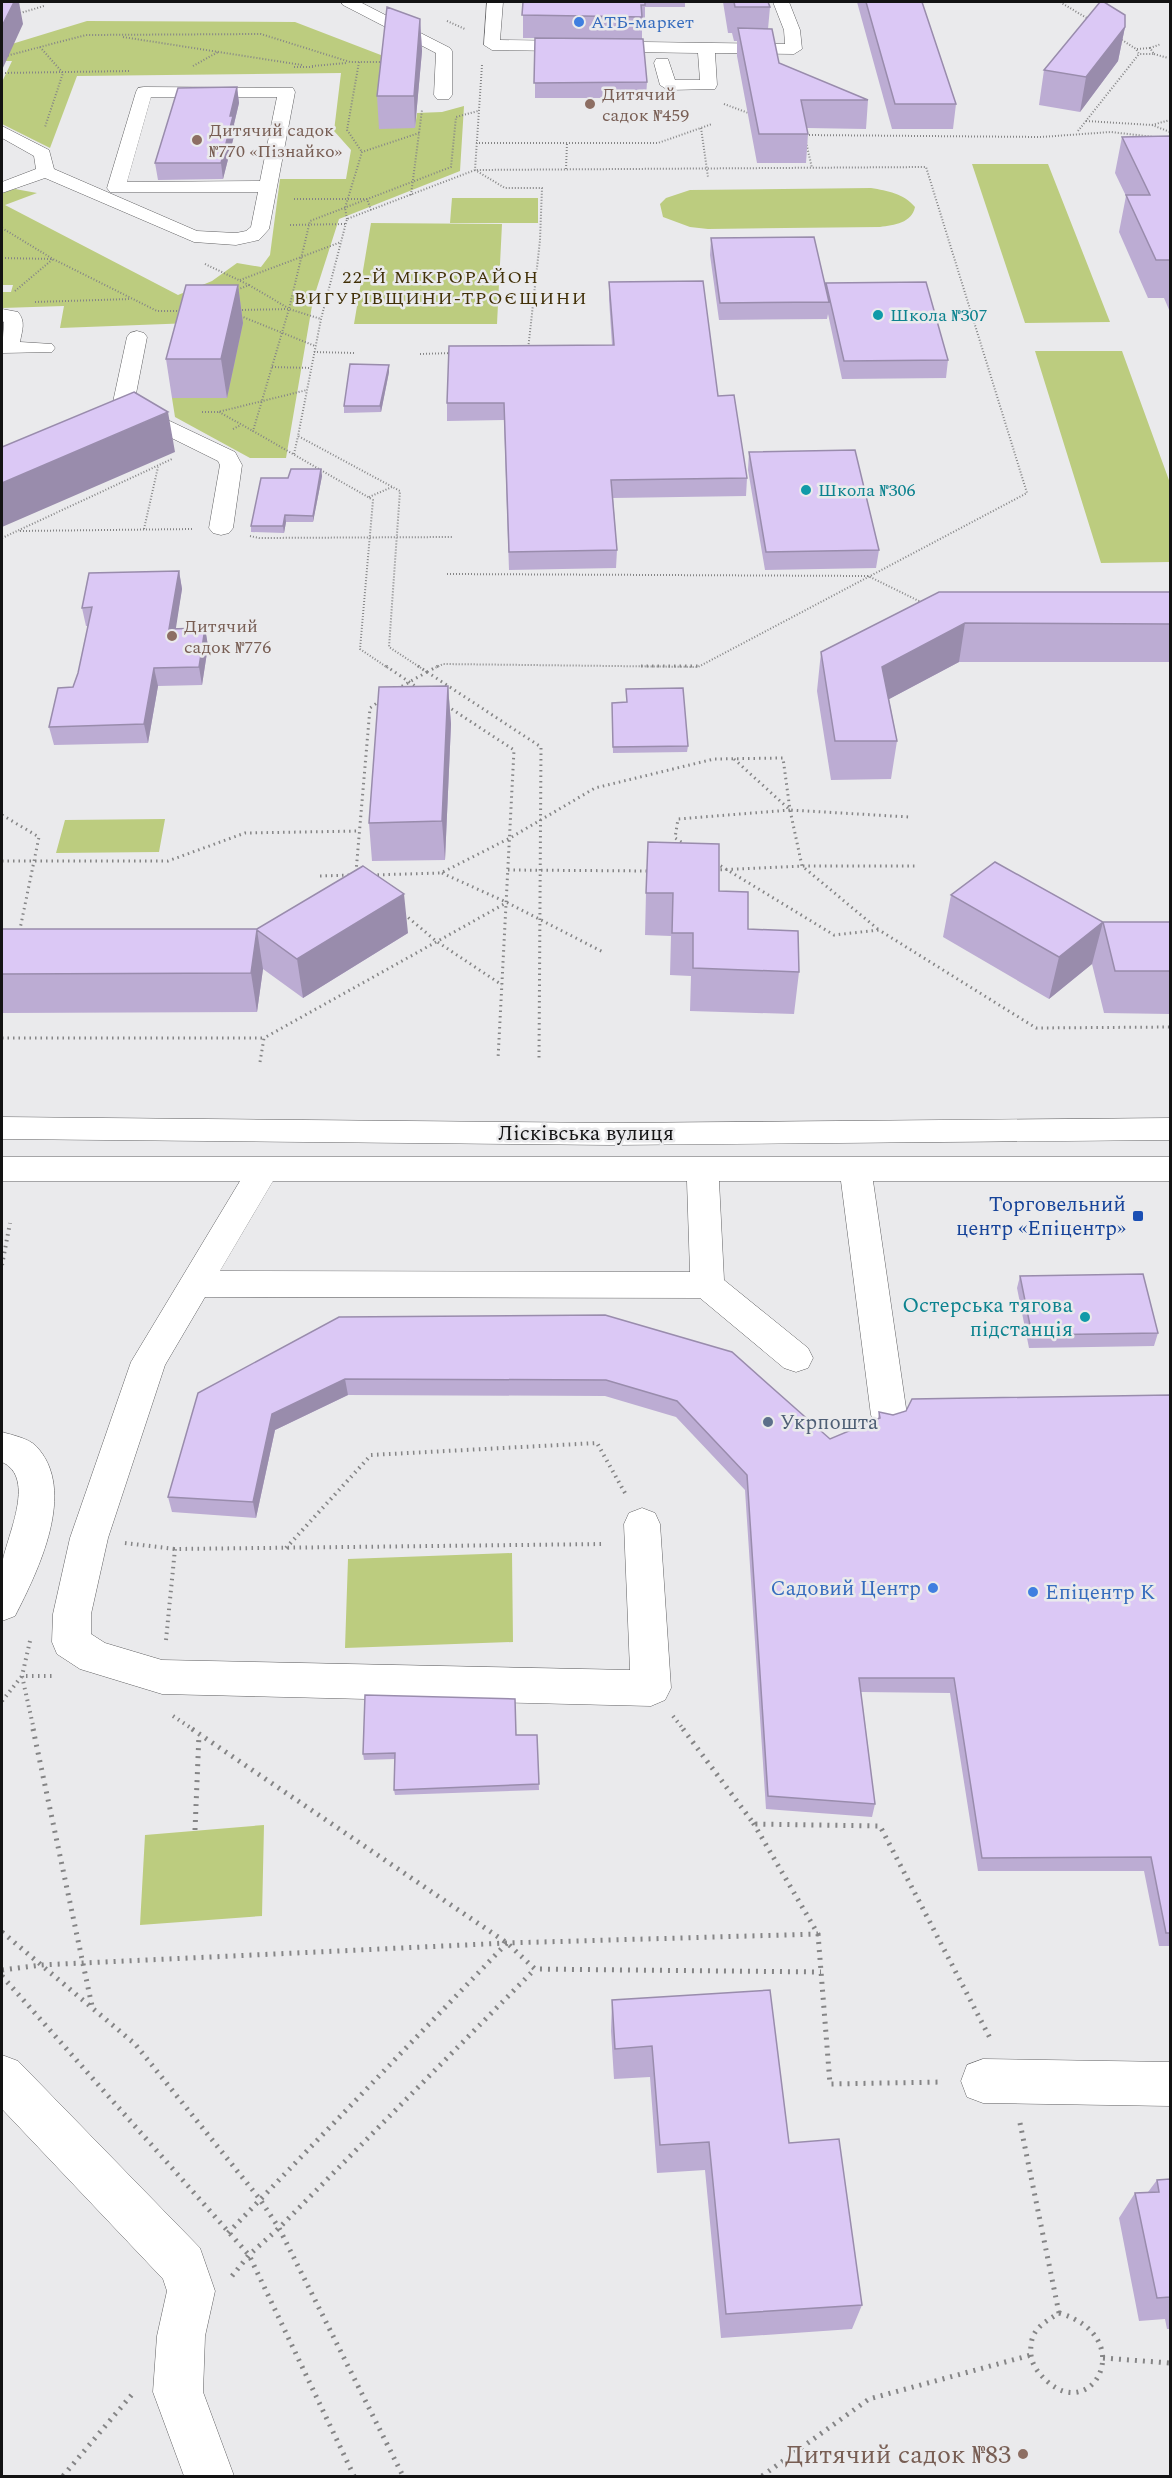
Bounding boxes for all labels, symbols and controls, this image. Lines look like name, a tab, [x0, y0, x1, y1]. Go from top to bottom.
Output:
place label: АТБ-маркет	[591, 9, 694, 36]
marker: АТБ-маркет	[572, 15, 586, 29]
place label: Дитячий садок №459	[602, 81, 689, 129]
marker: Дитячий садок №459	[583, 97, 597, 111]
place label: Дитячий садок №770 «Пізнайко»	[209, 117, 343, 165]
marker: Дитячий садок №770 «Пізнайко»	[190, 133, 204, 147]
district label: 22-Й МІКРОРАЙОН ВИГУРІВЩИНИ-ТРОЄЩИНИ	[294, 264, 588, 312]
place label: Школа №307	[890, 302, 987, 329]
marker: Школа №307	[871, 308, 885, 322]
place label: Школа №306	[818, 477, 915, 504]
marker: Школа №306	[799, 483, 813, 497]
place label: Дитячий садок №776	[184, 613, 271, 661]
marker: Дитячий садок №776	[165, 629, 179, 643]
street label: Лісківська вулиця	[498, 1118, 674, 1150]
place label: Торговельний центр «Епіцентр»	[956, 1189, 1126, 1245]
marker: Торговельний центр «Епіцентр»	[1131, 1209, 1145, 1223]
place label: Остерська тягова пiдстанцiя	[902, 1290, 1074, 1346]
marker: Остерська тягова пiдстанцiя	[1078, 1310, 1092, 1324]
place label: Укрпошта	[780, 1407, 879, 1439]
marker: Укрпошта	[761, 1415, 775, 1429]
place label: Садовий Центр	[771, 1573, 921, 1605]
place label: Епіцентр К	[1045, 1577, 1155, 1609]
marker: Садовий Центр	[926, 1581, 940, 1595]
marker: Епіцентр К	[1026, 1585, 1040, 1599]
place label: Дитячий садок №83	[785, 2435, 1011, 2475]
marker: Дитячий садок №83	[1016, 2447, 1030, 2461]

